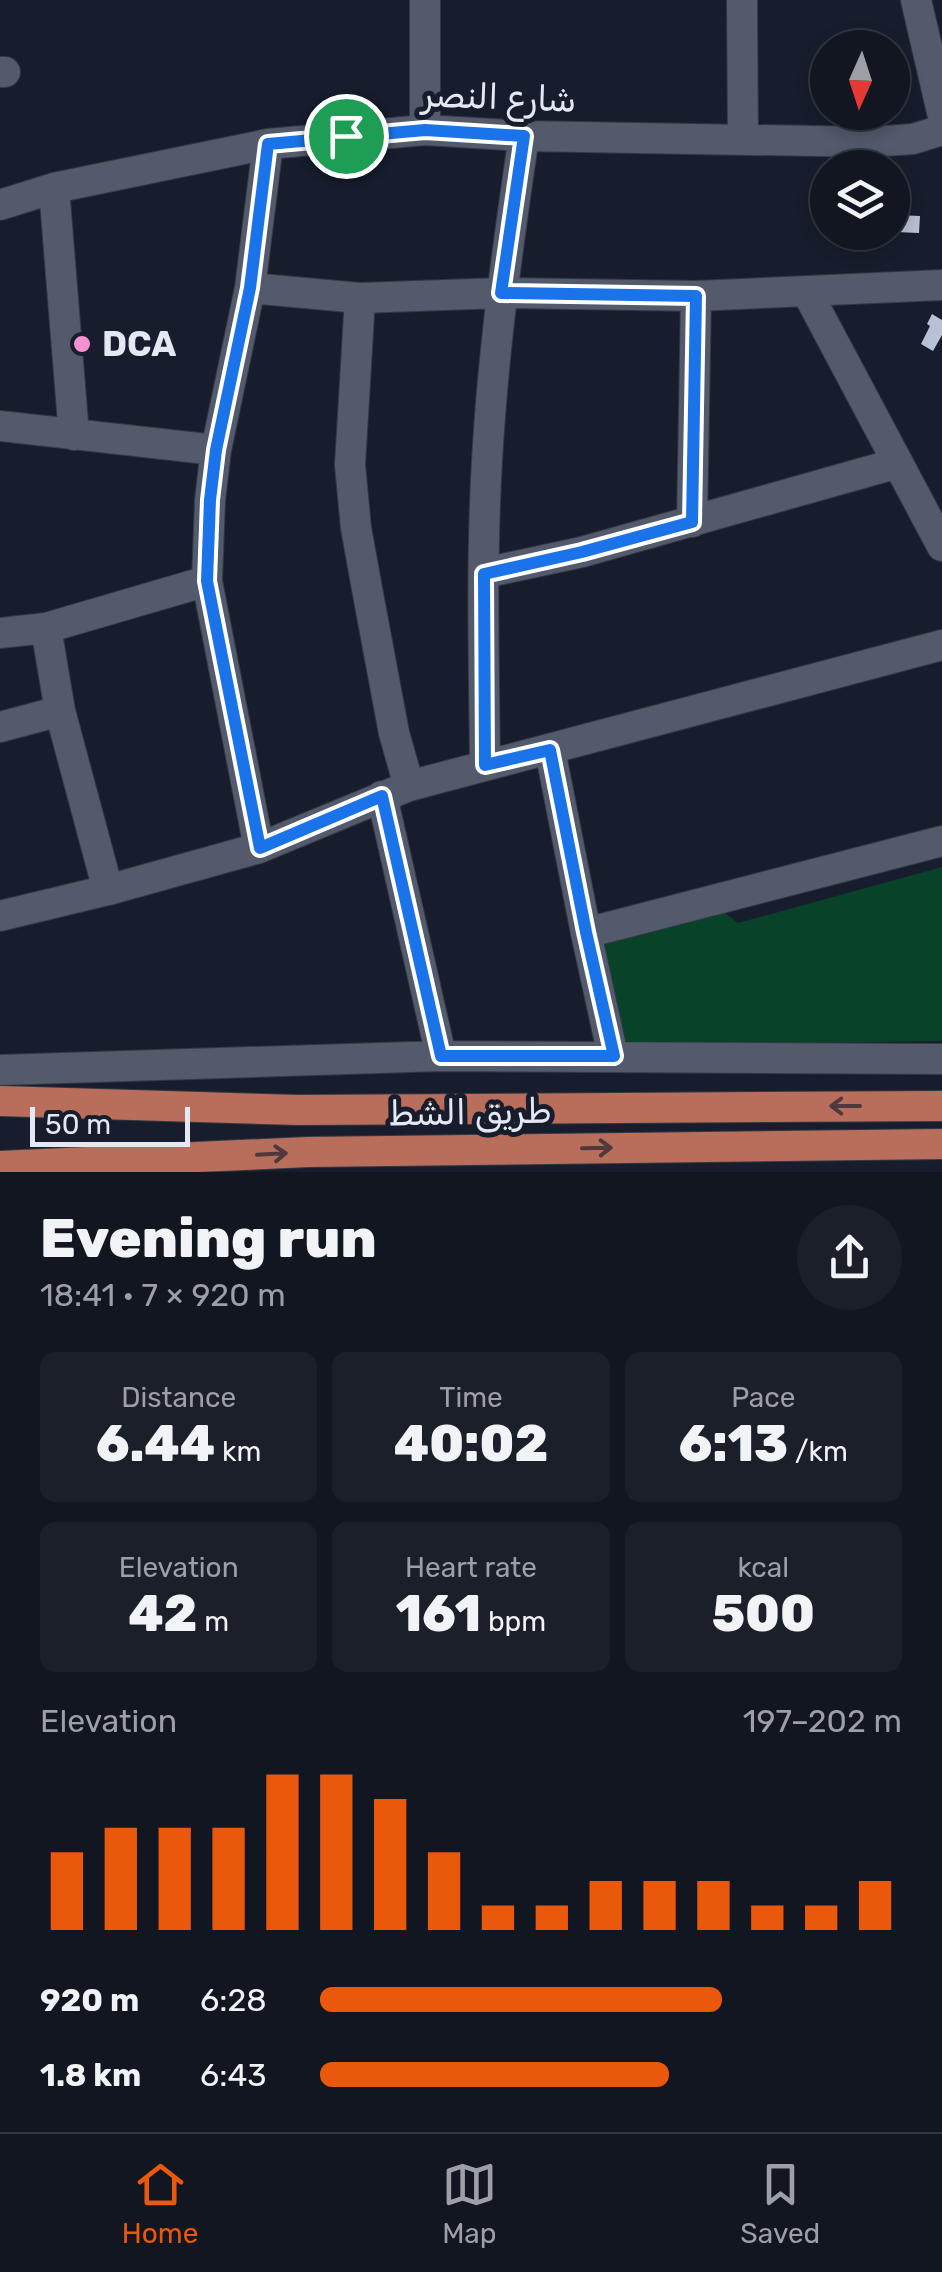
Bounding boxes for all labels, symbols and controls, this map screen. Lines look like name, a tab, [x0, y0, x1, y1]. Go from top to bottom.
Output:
north arrow	[810, 30, 910, 130]
map controls	[810, 30, 910, 250]
street label: شارع النصر	[419, 73, 577, 124]
pin	[304, 94, 389, 179]
icon: arrive	[319, 109, 374, 164]
button: layers	[810, 150, 910, 250]
place label: DCA	[102, 323, 176, 365]
marker: DCA	[71, 333, 93, 355]
street label: طريق الشط	[388, 1090, 552, 1134]
one-way arrow	[829, 1096, 862, 1116]
scale bar	[30, 1102, 190, 1146]
text: 50 m	[45, 1108, 111, 1141]
one-way arrow	[580, 1138, 613, 1158]
one-way arrow	[256, 1144, 288, 1163]
button: share	[797, 1205, 902, 1310]
text: Evening run	[40, 1206, 377, 1271]
text: 18:41 · 7 × 920 m	[40, 1276, 286, 1314]
text: Distance	[121, 1381, 236, 1414]
text: Time	[439, 1381, 503, 1414]
text: Pace	[731, 1381, 795, 1414]
text: 6.44	[96, 1414, 215, 1474]
text: 40:02	[394, 1414, 548, 1474]
text: 6:13	[679, 1414, 788, 1474]
text: km	[215, 1435, 261, 1468]
text: /km	[788, 1435, 848, 1468]
text: Elevation	[119, 1551, 239, 1584]
text: Heart rate	[405, 1551, 537, 1584]
text: kcal	[738, 1551, 789, 1584]
text: 42	[128, 1584, 197, 1644]
text: 161	[396, 1584, 481, 1644]
text: 500	[712, 1584, 815, 1644]
text: m	[197, 1605, 229, 1638]
text: bpm	[481, 1605, 546, 1638]
text: Elevation	[40, 1702, 177, 1740]
text: 197–202 m	[743, 1702, 902, 1740]
text: 920 m	[40, 1981, 139, 2019]
text: 6:28	[200, 1981, 267, 2019]
text: 1.8 km	[40, 2056, 141, 2094]
text: 6:43	[200, 2056, 267, 2094]
tab: Home	[122, 2157, 198, 2250]
tab: Map	[442, 2157, 497, 2250]
tab: Saved	[740, 2157, 820, 2250]

